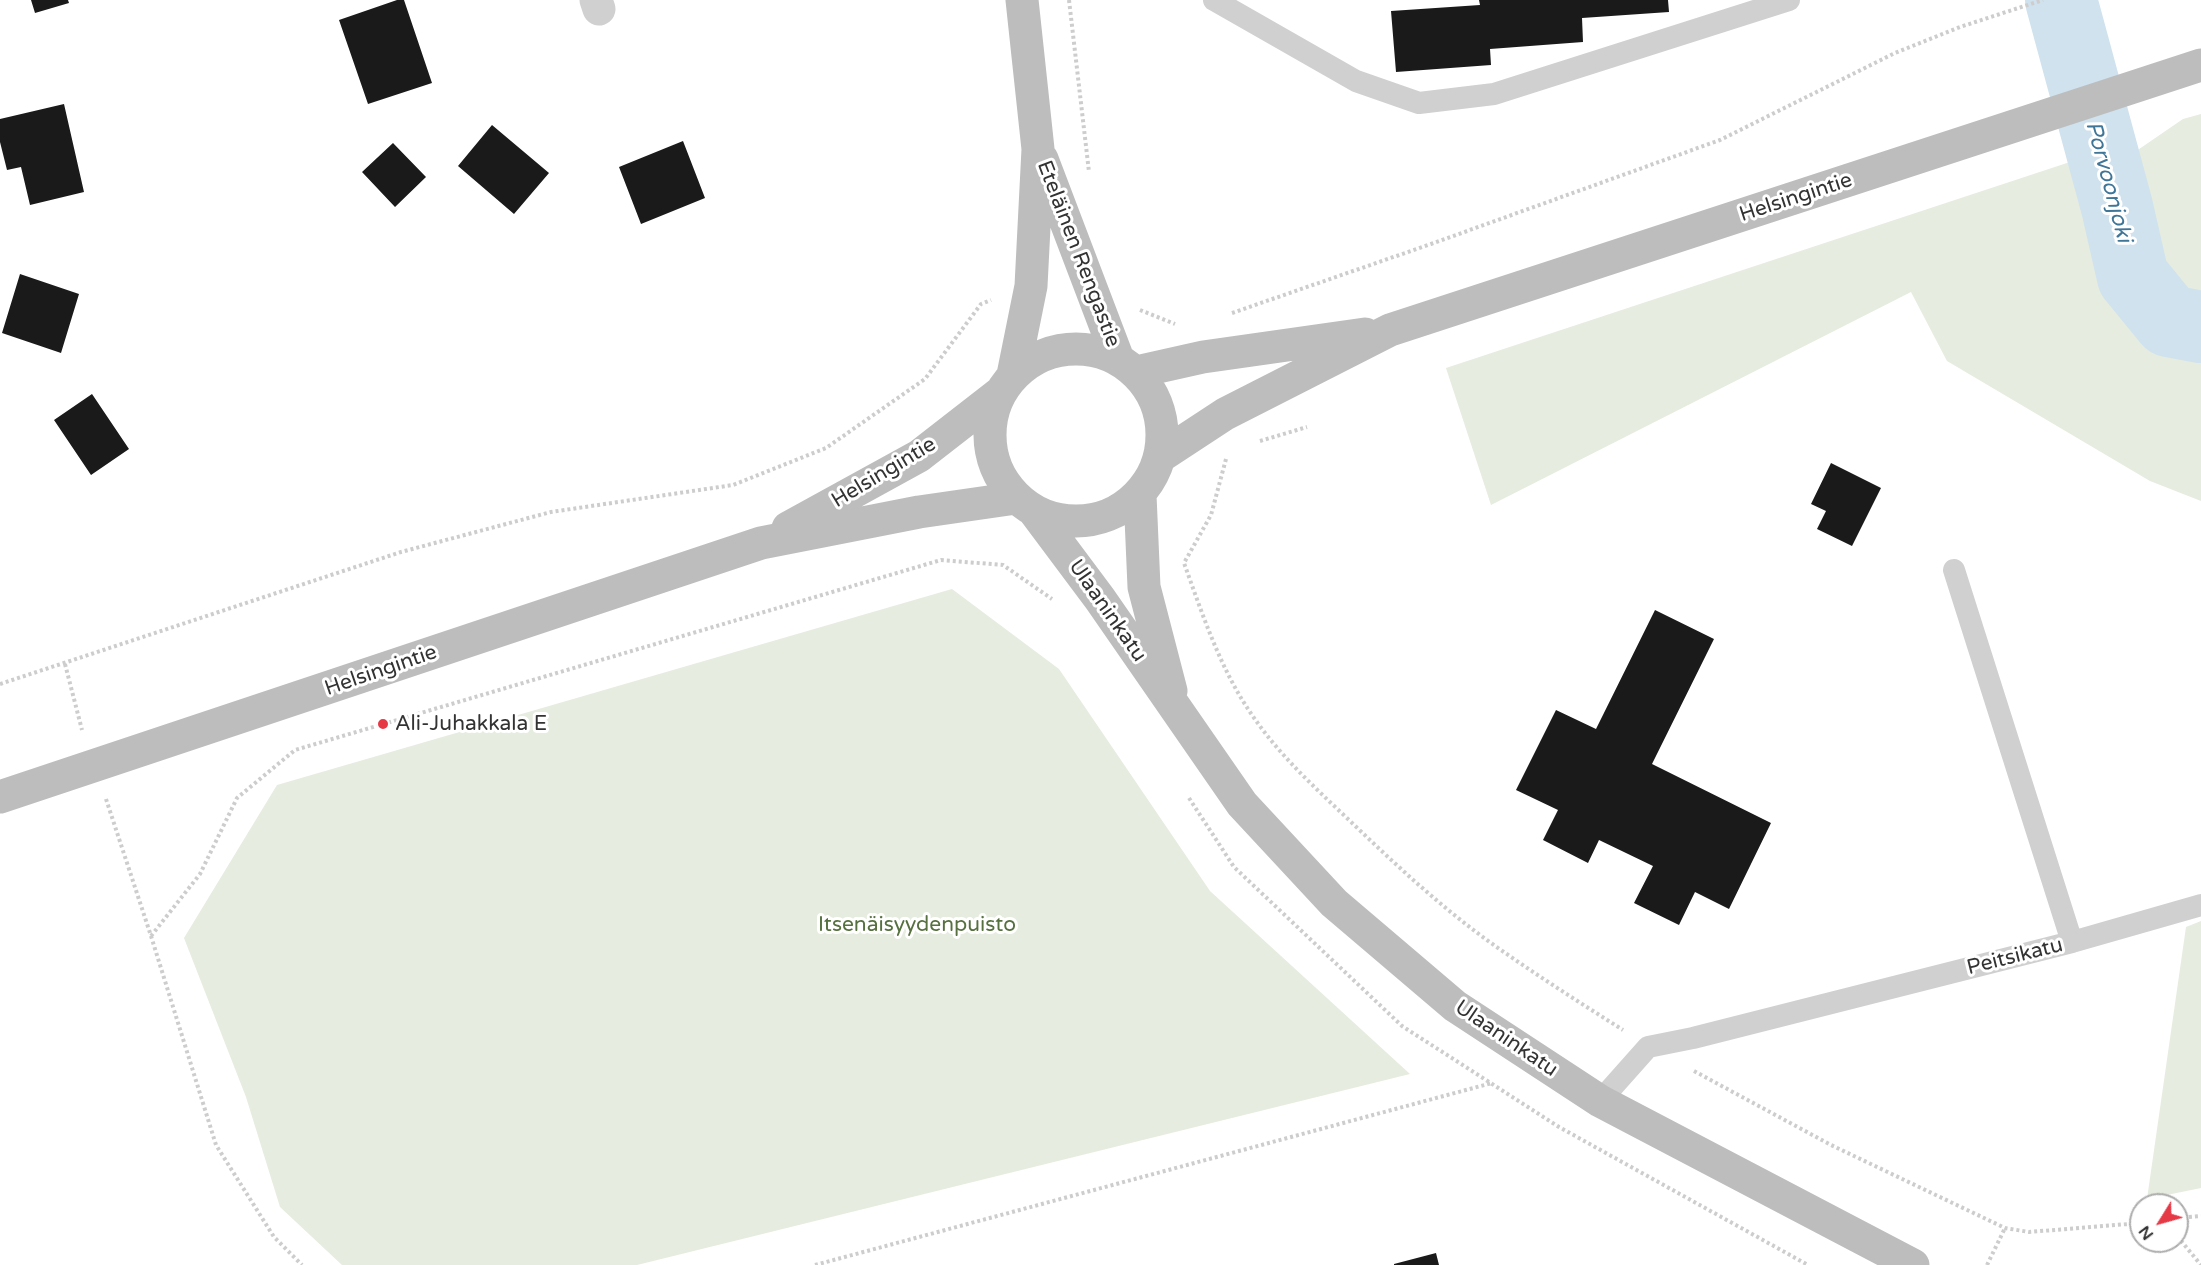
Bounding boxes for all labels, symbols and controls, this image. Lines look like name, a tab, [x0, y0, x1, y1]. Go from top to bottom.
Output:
water label: Porvoonjoki	[2079, 119, 2137, 245]
street label: Eteläinen Rengastie	[1031, 157, 1125, 351]
street label: Helsingintie	[1737, 168, 1855, 228]
street label: Helsingintie	[827, 432, 941, 514]
street label: Ulaaninkatu	[1063, 555, 1151, 667]
street label: Helsingintie	[322, 640, 440, 702]
place label: Ali-Juhakkala E	[395, 711, 547, 737]
marker: Ali-Juhakkala E	[376, 717, 390, 731]
park label: Itsenäisyydenpuisto	[818, 912, 1016, 938]
street label: Peitsikatu	[1964, 933, 2066, 981]
street label: Ulaaninkatu	[1450, 995, 1562, 1083]
north arrow	[2129, 1193, 2189, 1253]
text: N	[2134, 1221, 2158, 1244]

